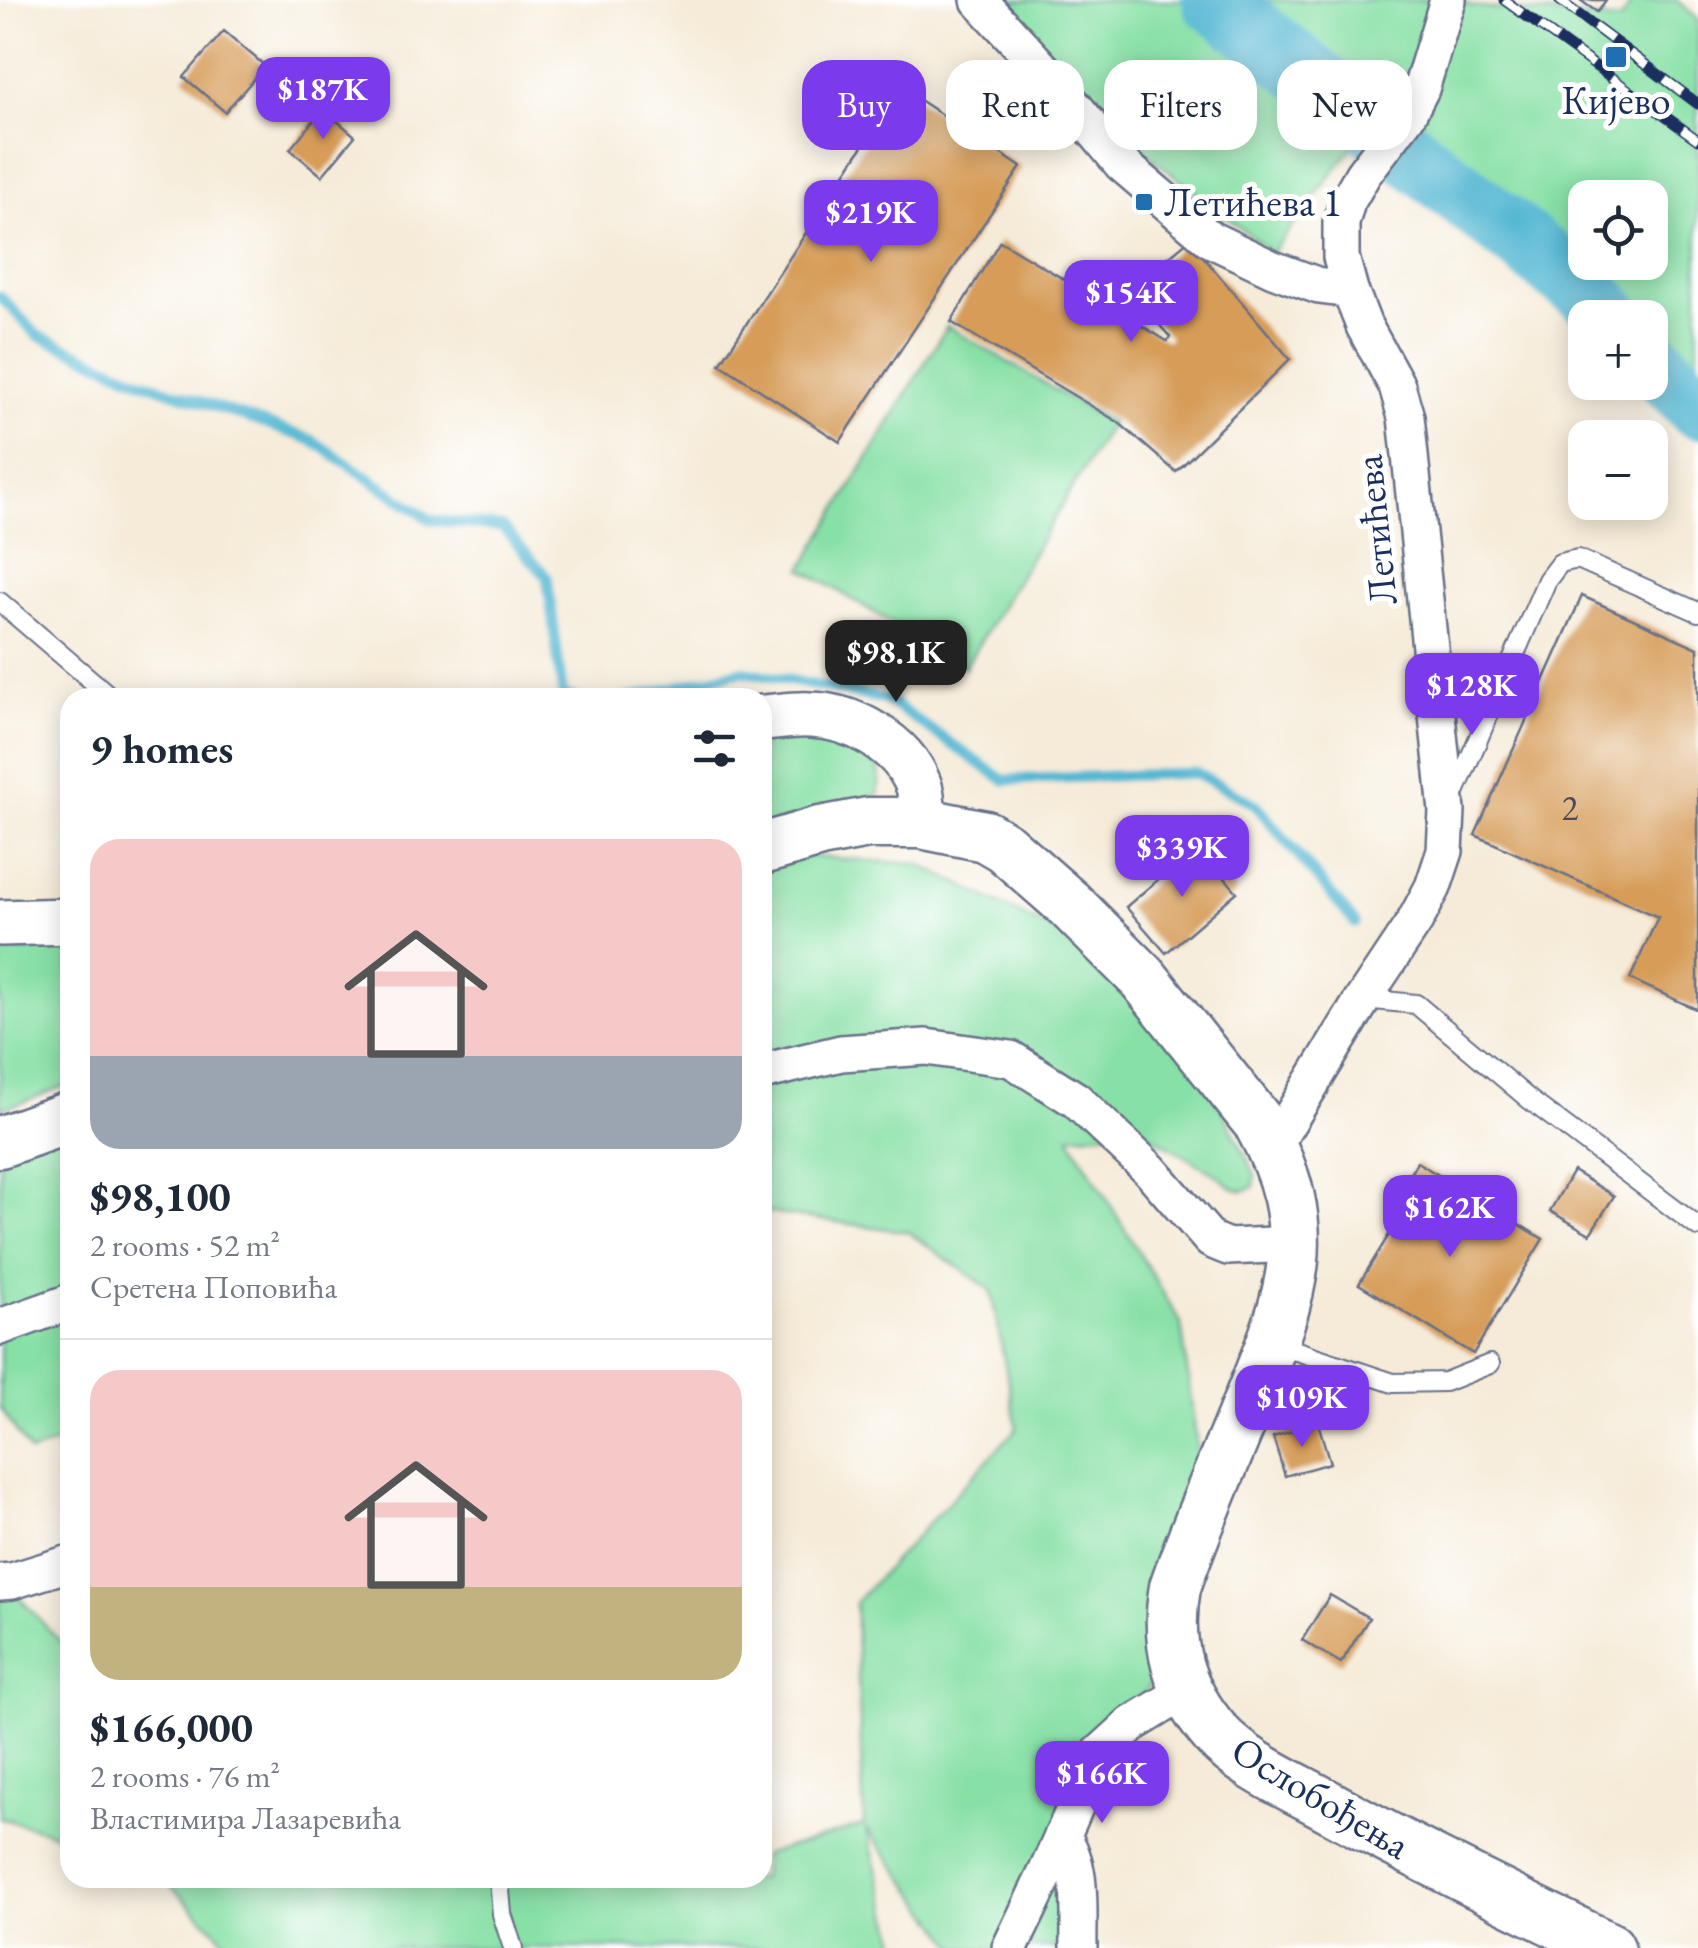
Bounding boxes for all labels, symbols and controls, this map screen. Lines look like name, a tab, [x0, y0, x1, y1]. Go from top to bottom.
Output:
marker: Кијево	[1603, 44, 1629, 70]
pin: $187K	[253, 57, 393, 142]
chip: Buy	[802, 60, 926, 150]
chip: Rent	[946, 60, 1084, 150]
chip: Filters	[1104, 60, 1257, 150]
chip: New	[1277, 60, 1412, 150]
text: $187K	[278, 68, 368, 110]
place label: Кијево	[1562, 74, 1670, 126]
place label: Летићева 1	[1164, 176, 1342, 228]
pin: $219K	[801, 180, 941, 265]
map controls	[1568, 180, 1668, 520]
button: locate	[1568, 180, 1668, 280]
text: $219K	[826, 191, 916, 233]
marker: Летићева 1	[1133, 191, 1155, 213]
pin: $154K	[1061, 260, 1201, 345]
text: $154K	[1086, 271, 1176, 313]
button: +	[1568, 300, 1668, 400]
button: −	[1568, 420, 1668, 520]
street label: Летићева	[1341, 452, 1409, 608]
pin: $98.1K	[815, 620, 977, 705]
text: $98.1K	[847, 631, 945, 673]
pin: $128K	[1402, 653, 1542, 738]
text: $128K	[1427, 664, 1517, 706]
text: 9 homes	[90, 721, 233, 776]
icon: filters	[687, 721, 742, 776]
house number: 2	[1562, 785, 1579, 830]
pin: $339K	[1112, 815, 1252, 900]
text: $339K	[1137, 826, 1227, 868]
icon: home	[326, 904, 506, 1084]
text: $98,100	[90, 1169, 231, 1224]
pin: $162K	[1380, 1175, 1520, 1260]
text: $162K	[1405, 1186, 1495, 1228]
text: 2 rooms · 52 m²	[90, 1224, 280, 1266]
text: Сретена Поповића	[90, 1266, 337, 1308]
pin: $109K	[1232, 1365, 1372, 1450]
text: $109K	[1257, 1376, 1347, 1418]
icon: home	[326, 1435, 506, 1615]
text: $166,000	[90, 1700, 253, 1755]
street label: Ослобођења	[1222, 1723, 1420, 1871]
pin: $166K	[1032, 1741, 1172, 1826]
text: $166K	[1057, 1752, 1147, 1794]
text: 2 rooms · 76 m²	[90, 1755, 280, 1797]
text: Властимира Лазаревића	[90, 1797, 401, 1839]

